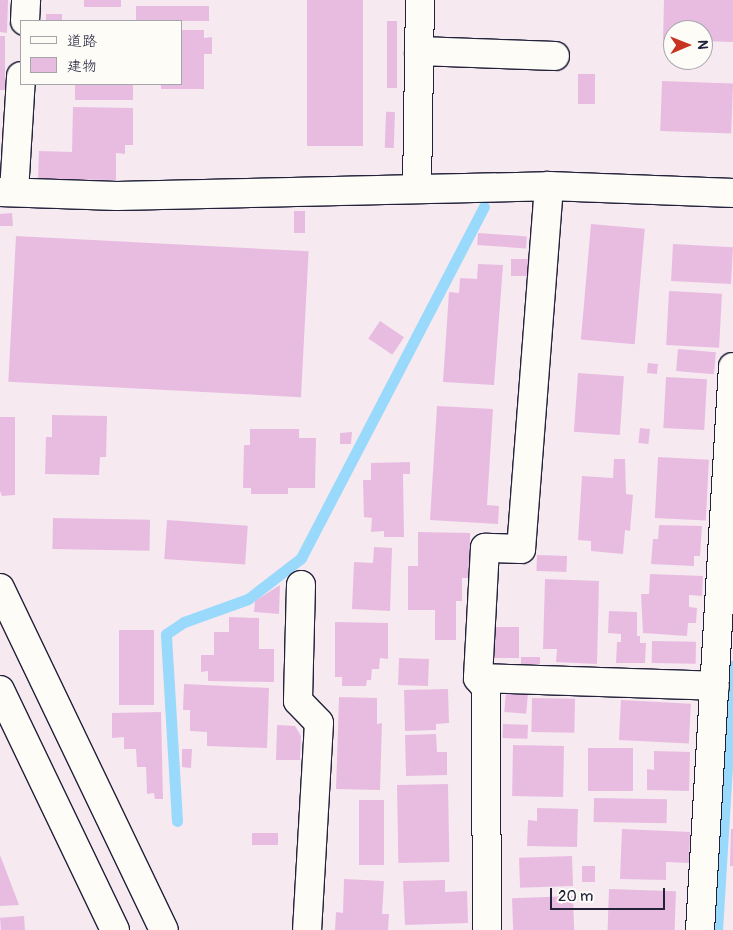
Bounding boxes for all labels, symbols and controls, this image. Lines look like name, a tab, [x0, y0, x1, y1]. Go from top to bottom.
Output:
legend	[20, 20, 182, 85]
north arrow	[663, 20, 713, 70]
text: 道路	[67, 32, 97, 51]
text: N	[694, 40, 711, 50]
text: 建物	[67, 57, 97, 76]
scale bar	[553, 878, 668, 910]
text: 20 m	[558, 887, 593, 906]

